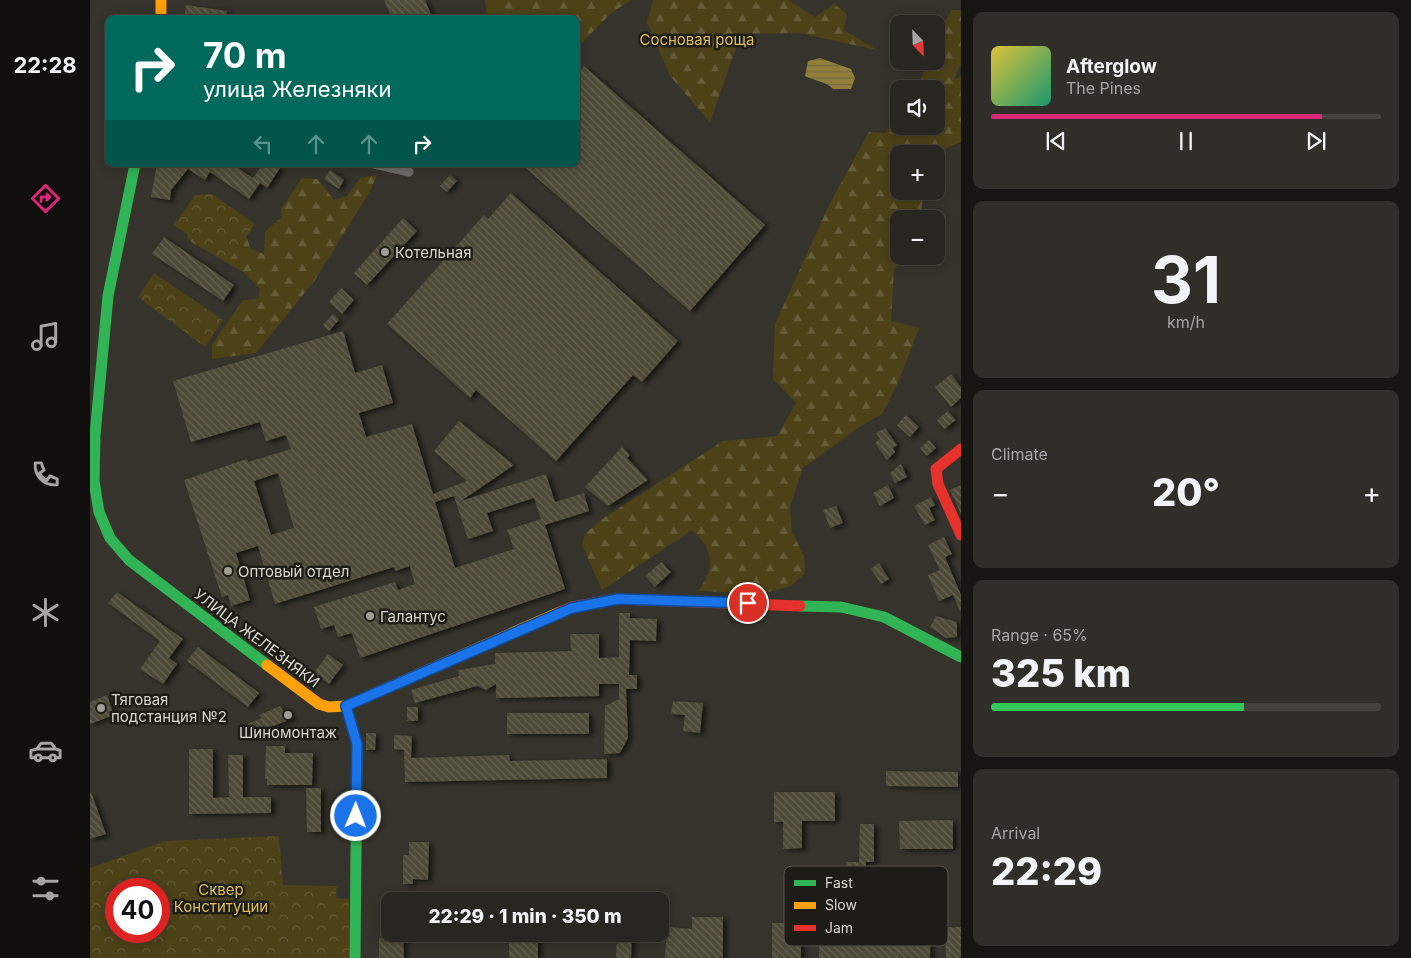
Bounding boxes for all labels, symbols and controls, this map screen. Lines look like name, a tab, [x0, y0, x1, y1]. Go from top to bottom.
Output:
north arrow	[890, 15, 945, 70]
map controls	[890, 15, 945, 265]
park label: Сосновая роща	[639, 30, 755, 49]
text: 70 m	[203, 34, 287, 76]
icon: right	[120, 35, 185, 100]
text: 22:28	[13, 52, 77, 78]
text: Afterglow	[1066, 55, 1157, 78]
text: улица Железняки	[203, 76, 392, 102]
text: The Pines	[1066, 78, 1141, 98]
button: sound	[890, 80, 945, 135]
icon: previous	[1042, 127, 1070, 155]
icon: pause	[1172, 127, 1200, 155]
icon: next	[1302, 127, 1330, 155]
icon: left	[249, 130, 277, 158]
icon: ahead	[302, 130, 330, 158]
icon: ahead	[355, 130, 383, 158]
icon: right	[408, 130, 436, 158]
button: +	[890, 145, 945, 200]
icon: directions	[28, 181, 63, 216]
button: −	[890, 210, 945, 265]
text: 31	[1151, 240, 1221, 319]
place label: Котельная	[395, 243, 472, 262]
marker: Котельная	[379, 246, 391, 258]
text: km/h	[1167, 312, 1205, 332]
icon: music	[28, 319, 63, 354]
text: Climate	[991, 444, 1048, 464]
icon: phone	[28, 457, 63, 492]
text: 20°	[1152, 469, 1220, 515]
text: −	[991, 476, 1010, 510]
text: +	[1362, 476, 1381, 510]
place label: Оптовый отдел	[238, 562, 349, 581]
marker: Оптовый отдел	[222, 565, 234, 577]
pin	[727, 582, 769, 624]
street label: УЛИЦА ЖЕЛЕЗНЯКИ	[190, 585, 324, 691]
icon: arrive	[734, 589, 762, 617]
icon: climate	[28, 595, 63, 630]
place label: Галантус	[380, 607, 446, 626]
marker: Галантус	[364, 610, 376, 622]
text: Range · 65%	[991, 625, 1088, 645]
text: 325 km	[991, 650, 1131, 696]
place label: Тяговая подстанция №2	[111, 690, 227, 726]
marker: Тяговая подстанция №2	[95, 702, 107, 714]
marker: Шиномонтаж	[282, 709, 294, 721]
place label: Шиномонтаж	[239, 723, 337, 742]
icon: car	[28, 733, 63, 768]
position arrow	[329, 789, 381, 841]
text: Arrival	[991, 823, 1040, 843]
text: 22:29	[991, 848, 1102, 894]
legend	[784, 866, 948, 946]
icon: filters	[28, 871, 63, 906]
text: Fast	[825, 874, 853, 891]
speed limit sign: 40	[105, 878, 170, 943]
park label: Сквер Конституции	[174, 880, 268, 916]
text: Slow	[825, 896, 857, 913]
text: 22:29 · 1 min · 350 m	[428, 905, 622, 928]
text: Jam	[825, 919, 853, 936]

